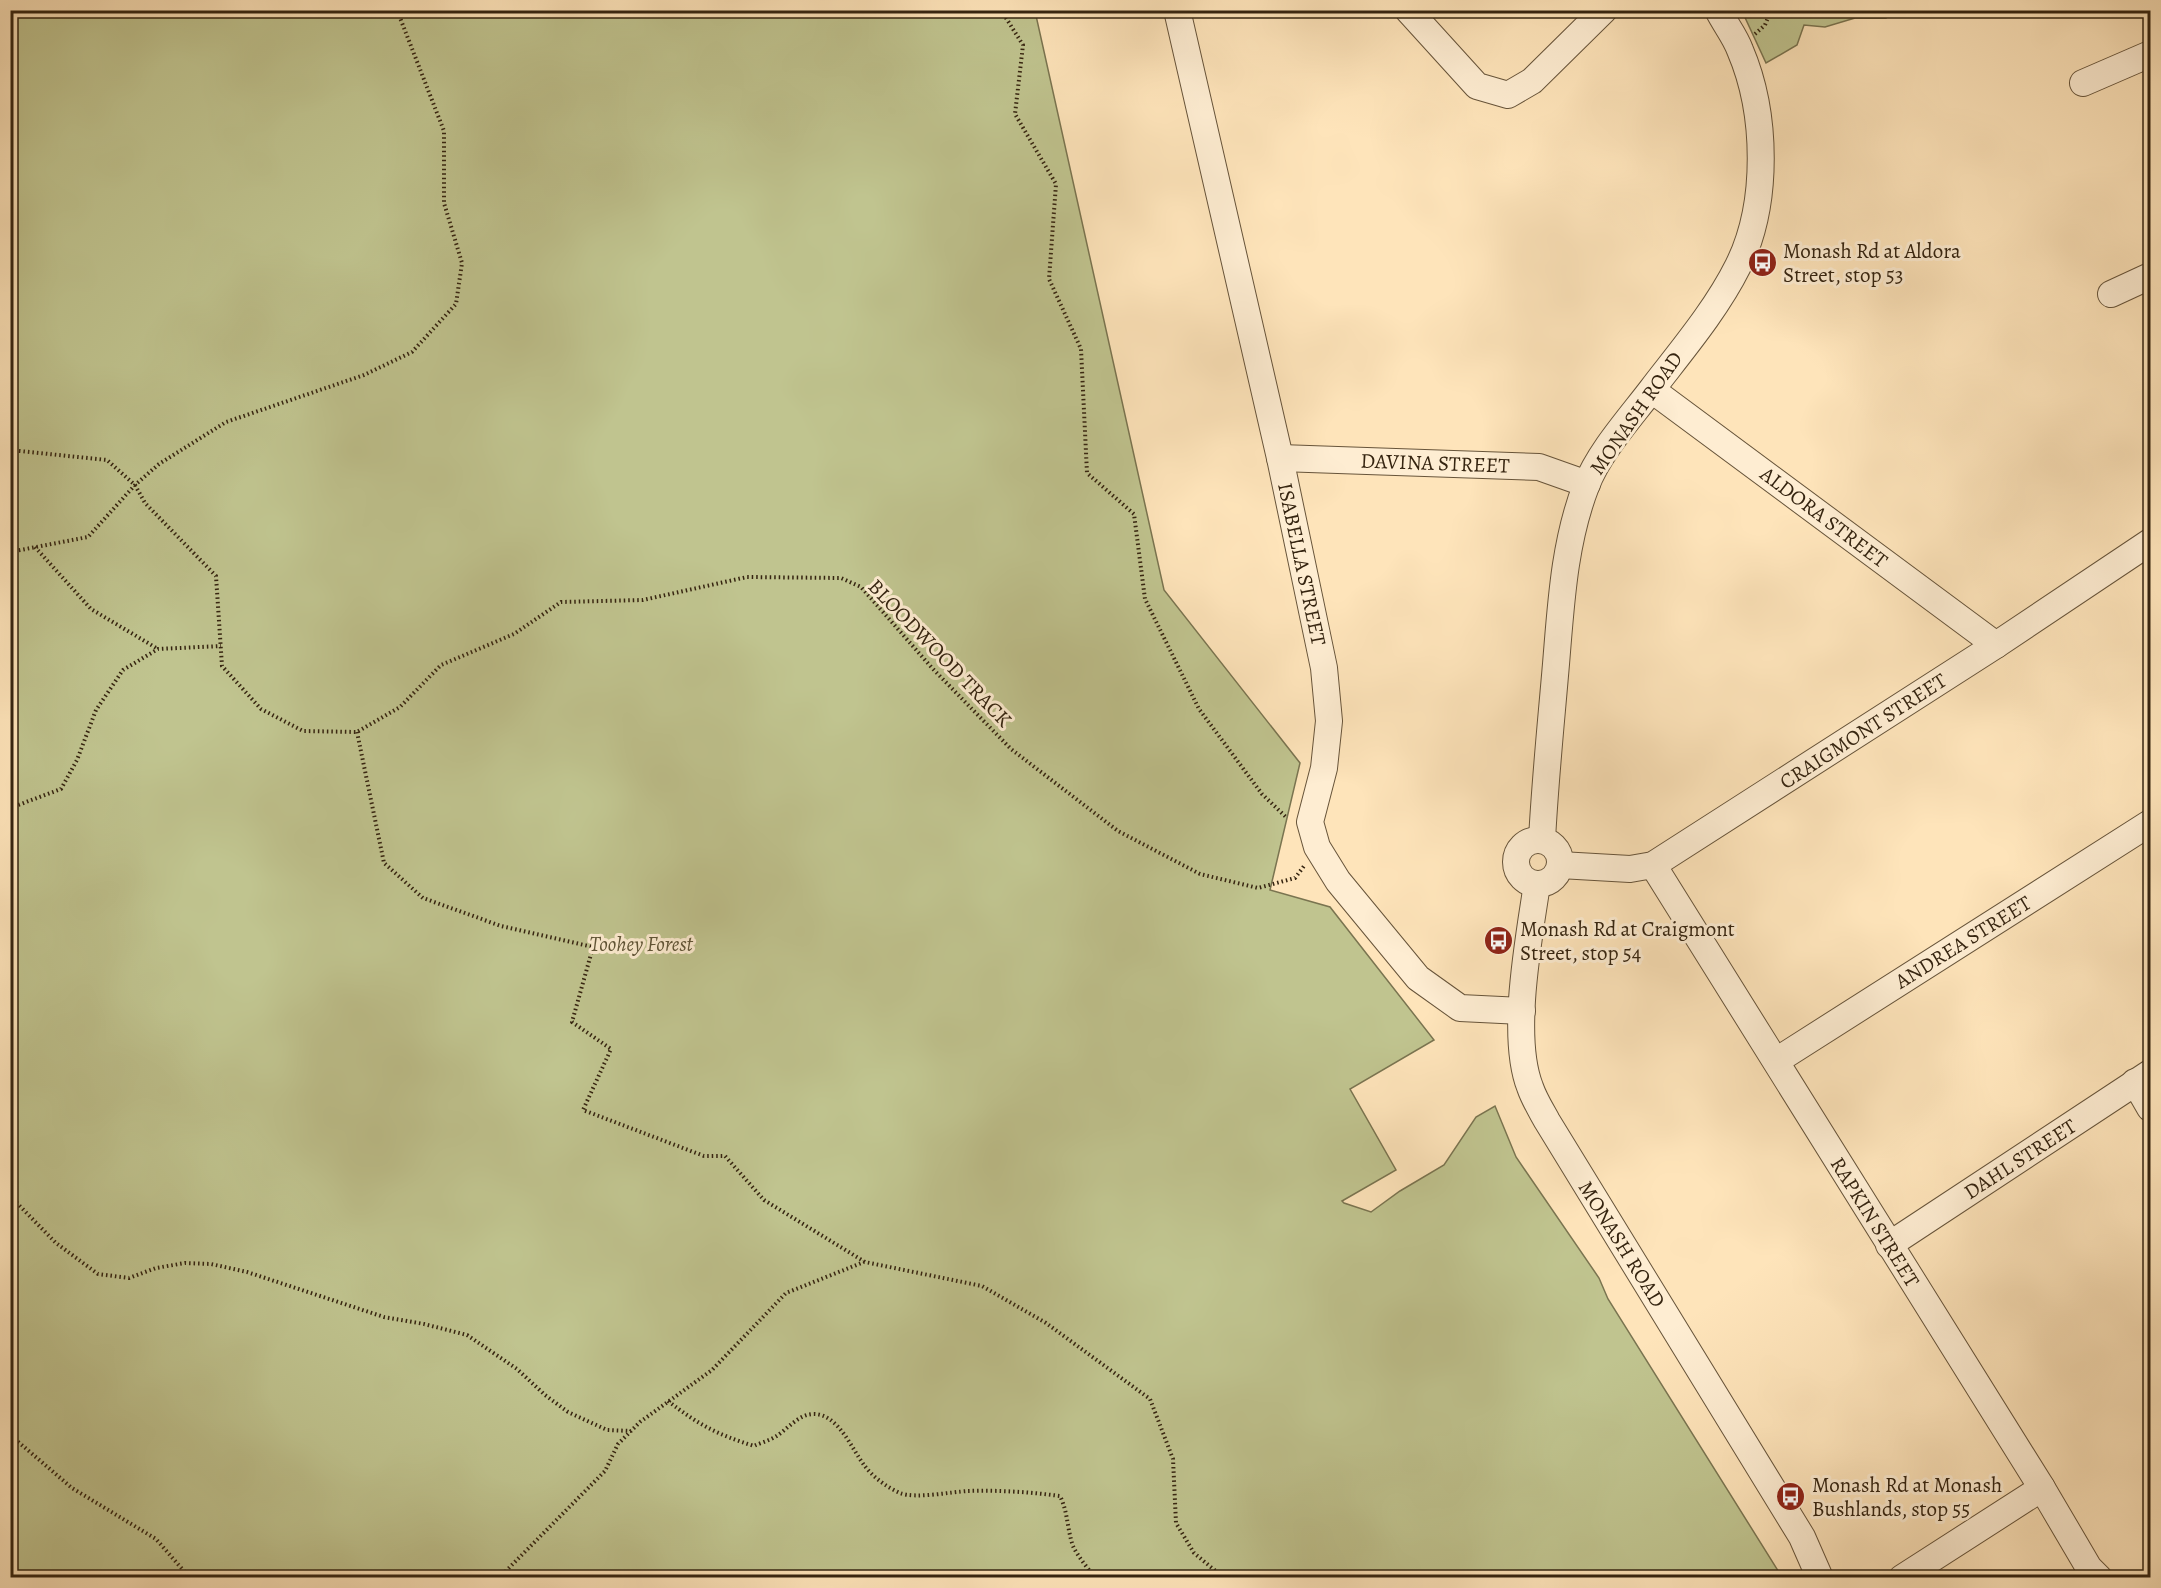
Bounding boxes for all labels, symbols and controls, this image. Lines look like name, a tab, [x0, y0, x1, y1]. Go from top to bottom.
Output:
place label: Monash Rd at Aldora Street, stop 53	[1783, 237, 1961, 289]
bus stop icon: Monash Rd at Aldora Street, stop 53	[1746, 247, 1778, 279]
street label: MONASH ROAD	[1583, 346, 1689, 480]
street label: DAVINA STREET	[1360, 446, 1511, 480]
street label: ALDORA STREET	[1754, 459, 1894, 574]
street label: ISABELLA STREET	[1271, 480, 1333, 648]
street label: BLOODWOOD TRACK	[862, 573, 1018, 733]
street label: CRAIGMONT STREET	[1774, 666, 1952, 796]
street label: ANDREA STREET	[1889, 889, 2037, 996]
place label: Monash Rd at Craigmont Street, stop 54	[1520, 915, 1735, 967]
bus stop icon: Monash Rd at Craigmont Street, stop 54	[1483, 925, 1515, 957]
park label: Toohey Forest	[589, 930, 694, 958]
street label: DAHL STREET	[1958, 1112, 2082, 1206]
street label: RAPKIN STREET	[1824, 1152, 1926, 1293]
street label: MONASH ROAD	[1572, 1175, 1672, 1313]
place label: Monash Rd at Monash Bushlands, stop 55	[1812, 1471, 2002, 1523]
bus stop icon: Monash Rd at Monash Bushlands, stop 55	[1775, 1481, 1807, 1513]

